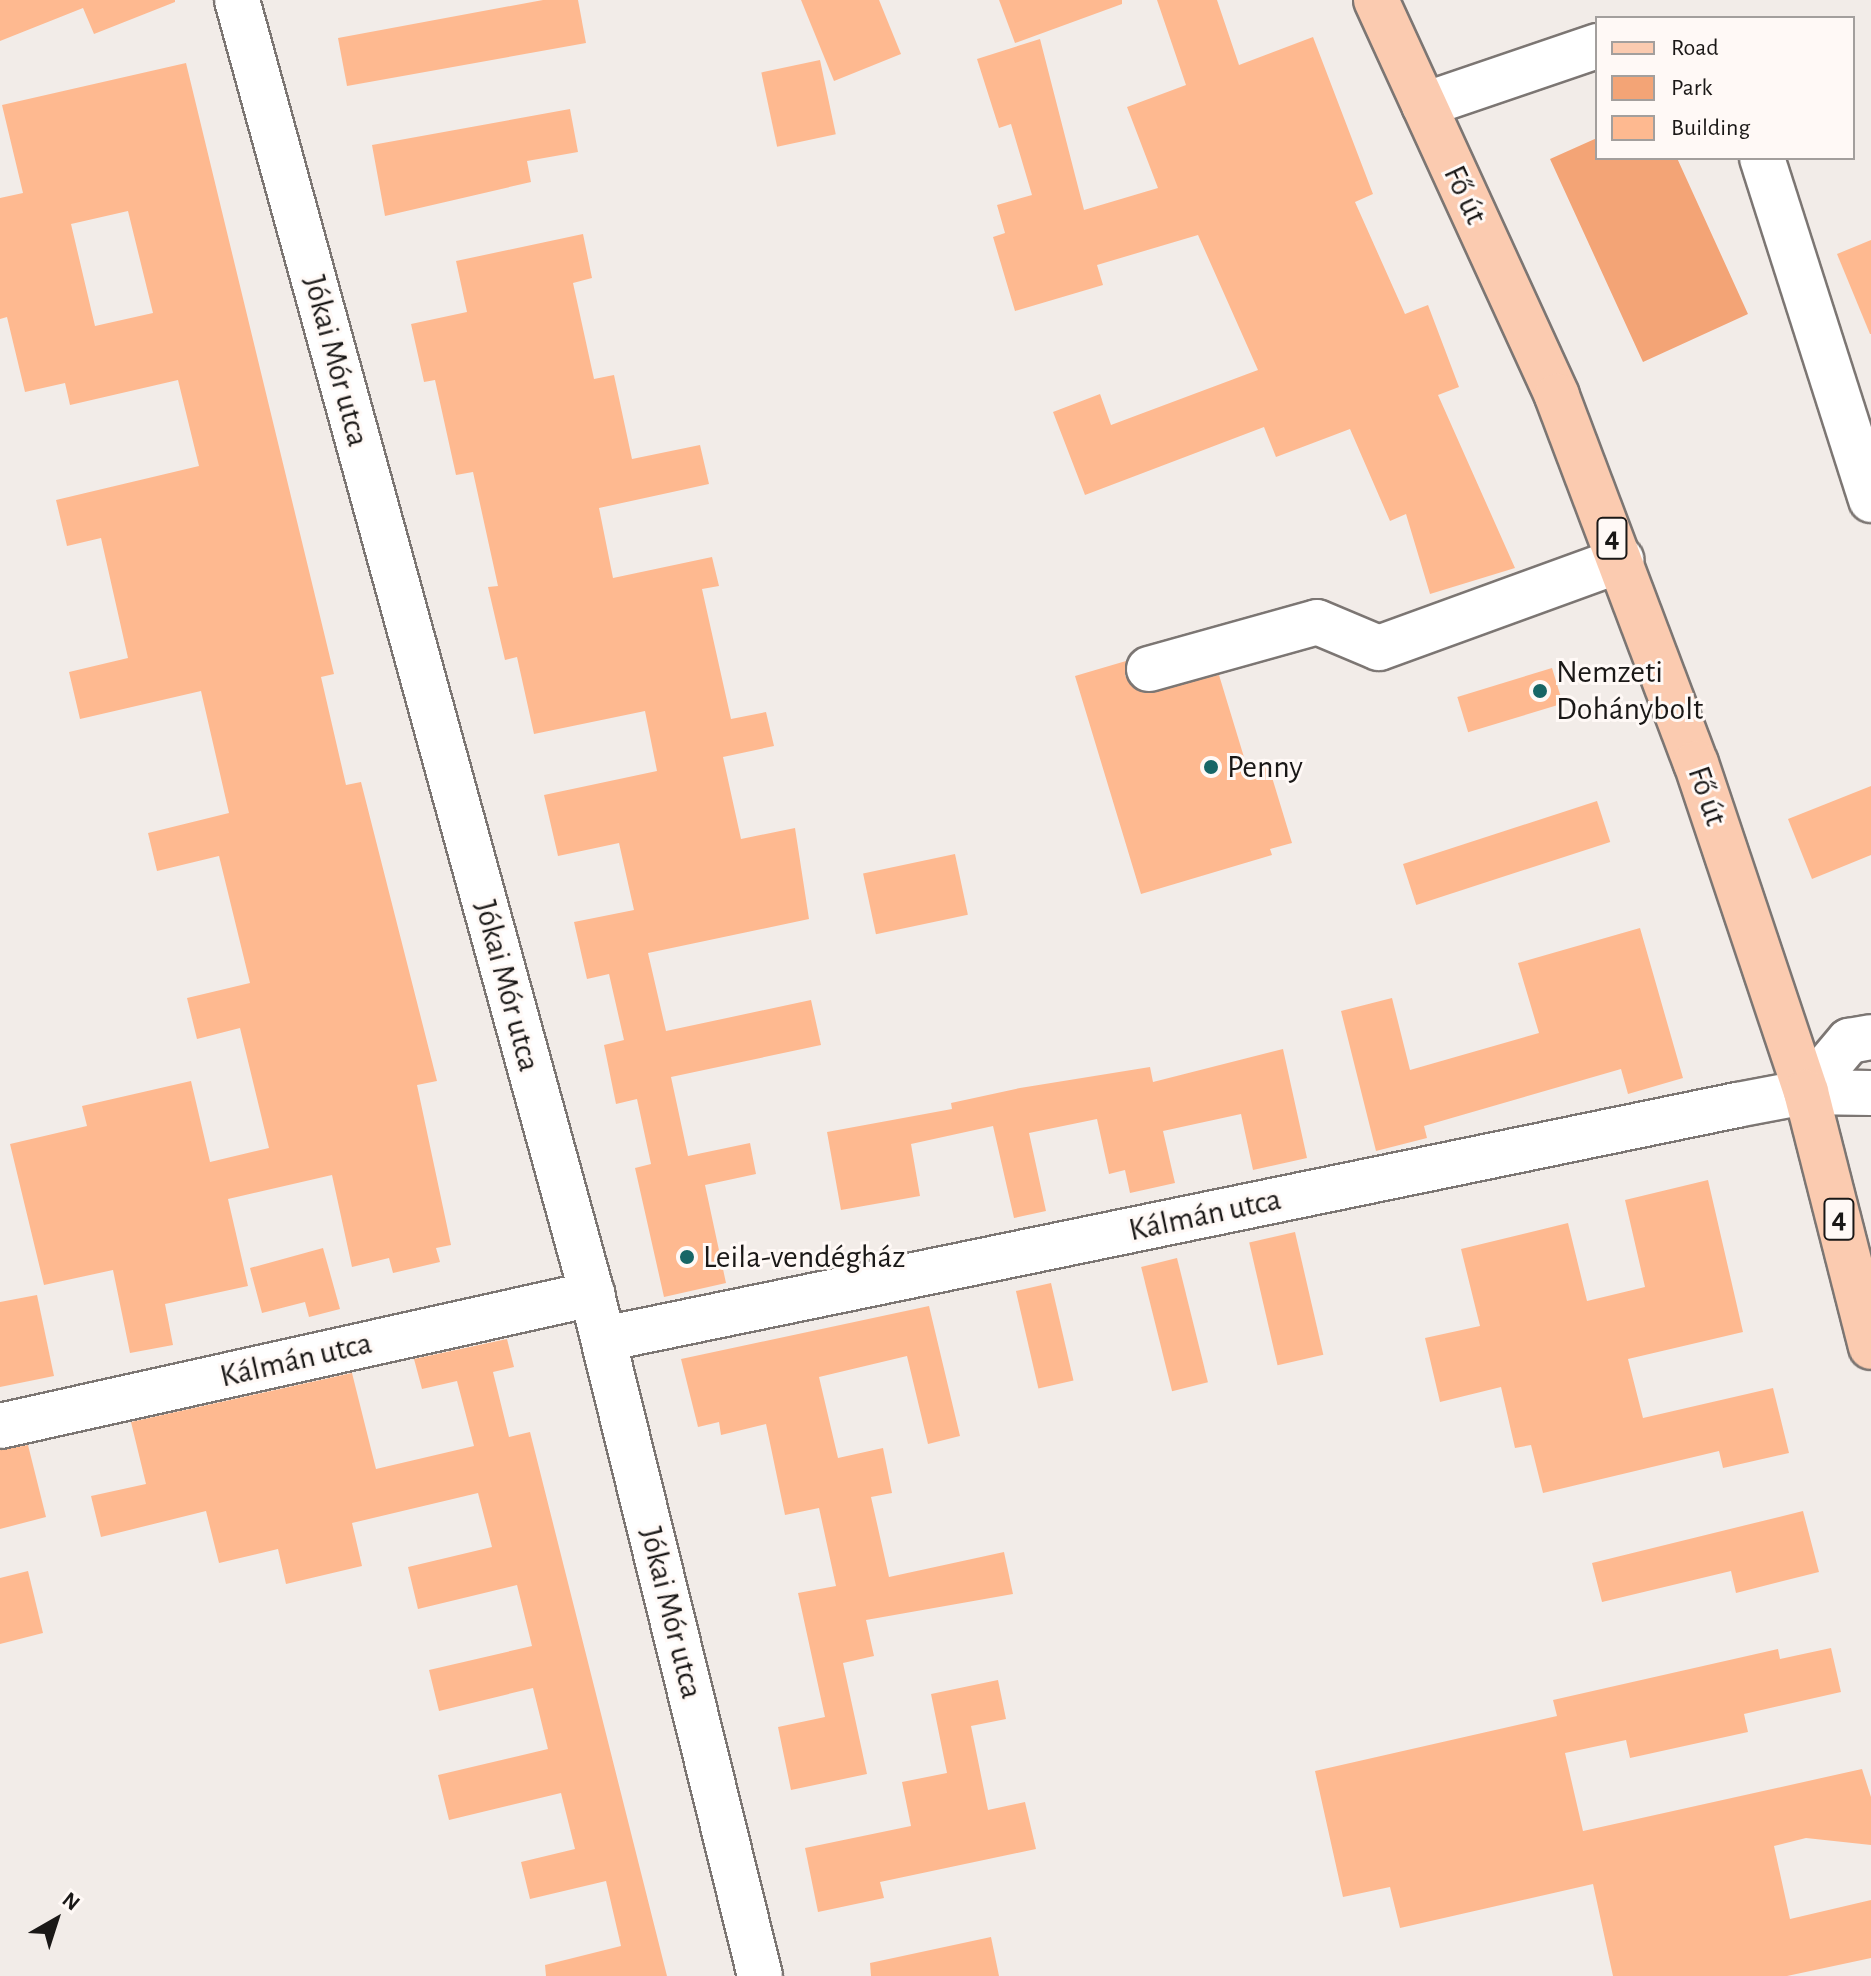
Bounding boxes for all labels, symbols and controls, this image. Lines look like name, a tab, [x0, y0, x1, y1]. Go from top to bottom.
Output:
legend	[1595, 16, 1855, 160]
text: Road	[1671, 36, 1719, 60]
text: Park	[1671, 76, 1712, 100]
text: Building	[1671, 116, 1750, 140]
street label: Fő út	[1435, 160, 1495, 230]
street label: Jókai Mór utca	[295, 271, 377, 451]
road number: 4	[1596, 512, 1628, 564]
place label: Nemzeti Dohánybolt	[1556, 654, 1703, 729]
marker: Nemzeti Dohánybolt	[1531, 682, 1549, 700]
place label: Penny	[1227, 748, 1303, 786]
marker: Penny	[1202, 758, 1220, 776]
street label: Fő út	[1679, 761, 1735, 831]
street label: Jókai Mór utca	[466, 896, 548, 1076]
street label: Kálmán utca	[1125, 1180, 1285, 1250]
road number: 4	[1823, 1193, 1855, 1245]
place label: Leila-vendégház	[703, 1238, 905, 1276]
marker: Leila-vendégház	[678, 1248, 696, 1266]
street label: Kálmán utca	[216, 1324, 376, 1396]
street label: Jókai Mór utca	[631, 1523, 711, 1703]
north arrow	[16, 1880, 96, 1960]
text: N	[58, 1888, 84, 1915]

